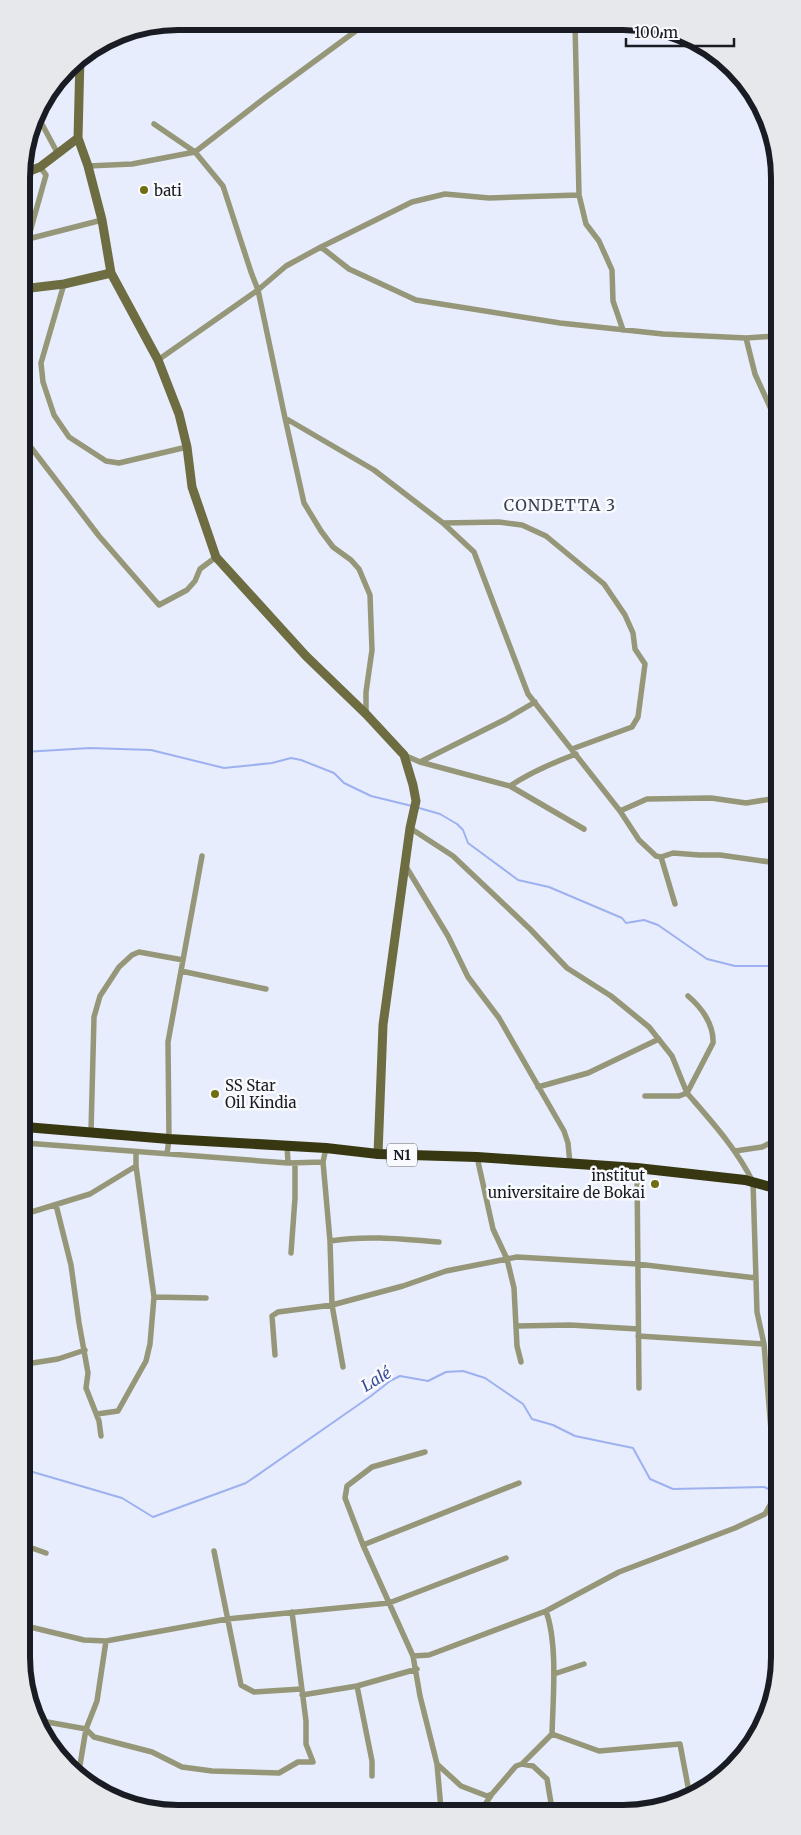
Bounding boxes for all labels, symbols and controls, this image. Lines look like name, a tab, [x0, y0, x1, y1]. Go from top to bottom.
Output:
scale bar	[626, 15, 734, 47]
text: 100 m	[634, 23, 678, 42]
place label: bati	[153, 181, 182, 200]
marker: bati	[138, 184, 150, 196]
district label: СONDETTA 3	[504, 495, 616, 515]
place label: SS Star Oil Kindia	[225, 1076, 296, 1112]
marker: SS Star Oil Kindia	[209, 1088, 221, 1100]
road number: N1	[387, 1144, 417, 1166]
place label: institut universitaire de Bokai	[488, 1166, 645, 1202]
marker: institut universitaire de Bokai	[649, 1178, 661, 1190]
water label: Lalé	[357, 1362, 395, 1396]

